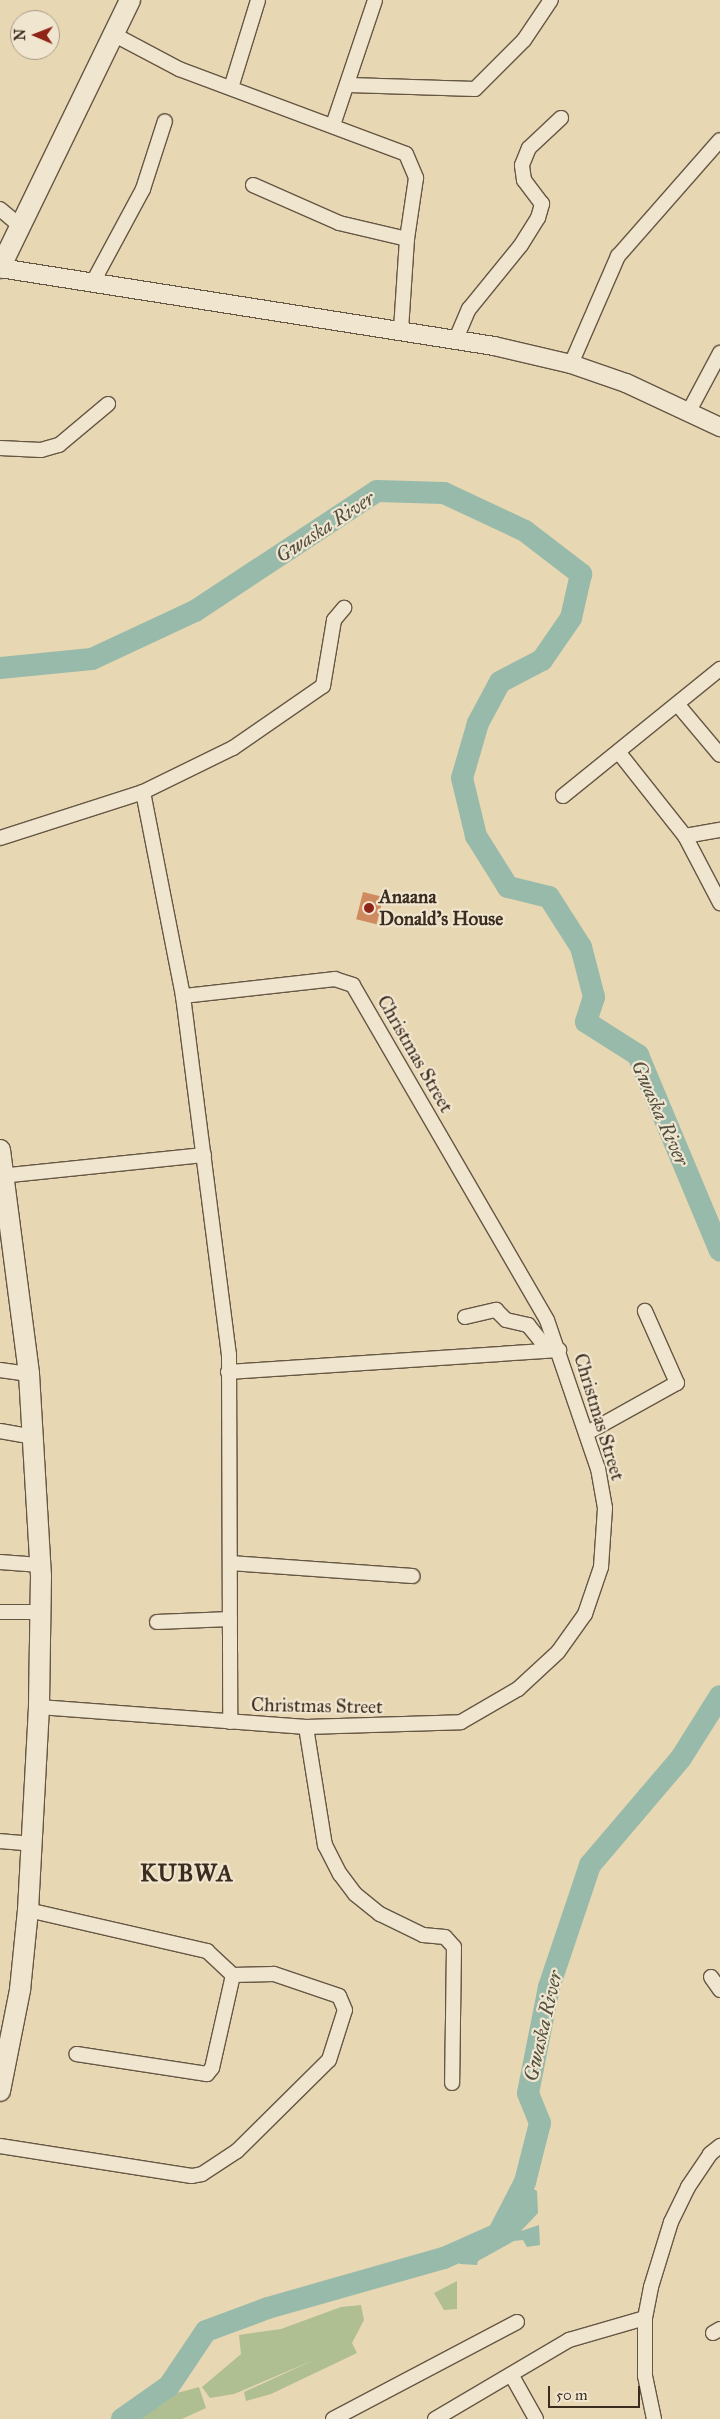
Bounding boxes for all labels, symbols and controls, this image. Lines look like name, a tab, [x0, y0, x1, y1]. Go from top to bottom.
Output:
north arrow	[10, 10, 60, 60]
text: N	[12, 29, 29, 41]
water label: Gwaska River	[271, 486, 379, 568]
place label: Anaana Donald's House	[379, 886, 503, 930]
marker: Anaana Donald's House	[363, 902, 375, 914]
street label: Christmas Street	[372, 991, 458, 1117]
water label: Gwaska River	[626, 1057, 694, 1169]
street label: Christmas Street	[569, 1351, 629, 1483]
street label: Christmas Street	[251, 1693, 383, 1719]
district label: KUBWA	[139, 1860, 235, 1888]
water label: Gwaska River	[519, 1968, 567, 2084]
scale bar	[550, 2376, 642, 2408]
text: 50 m	[556, 2386, 588, 2404]

